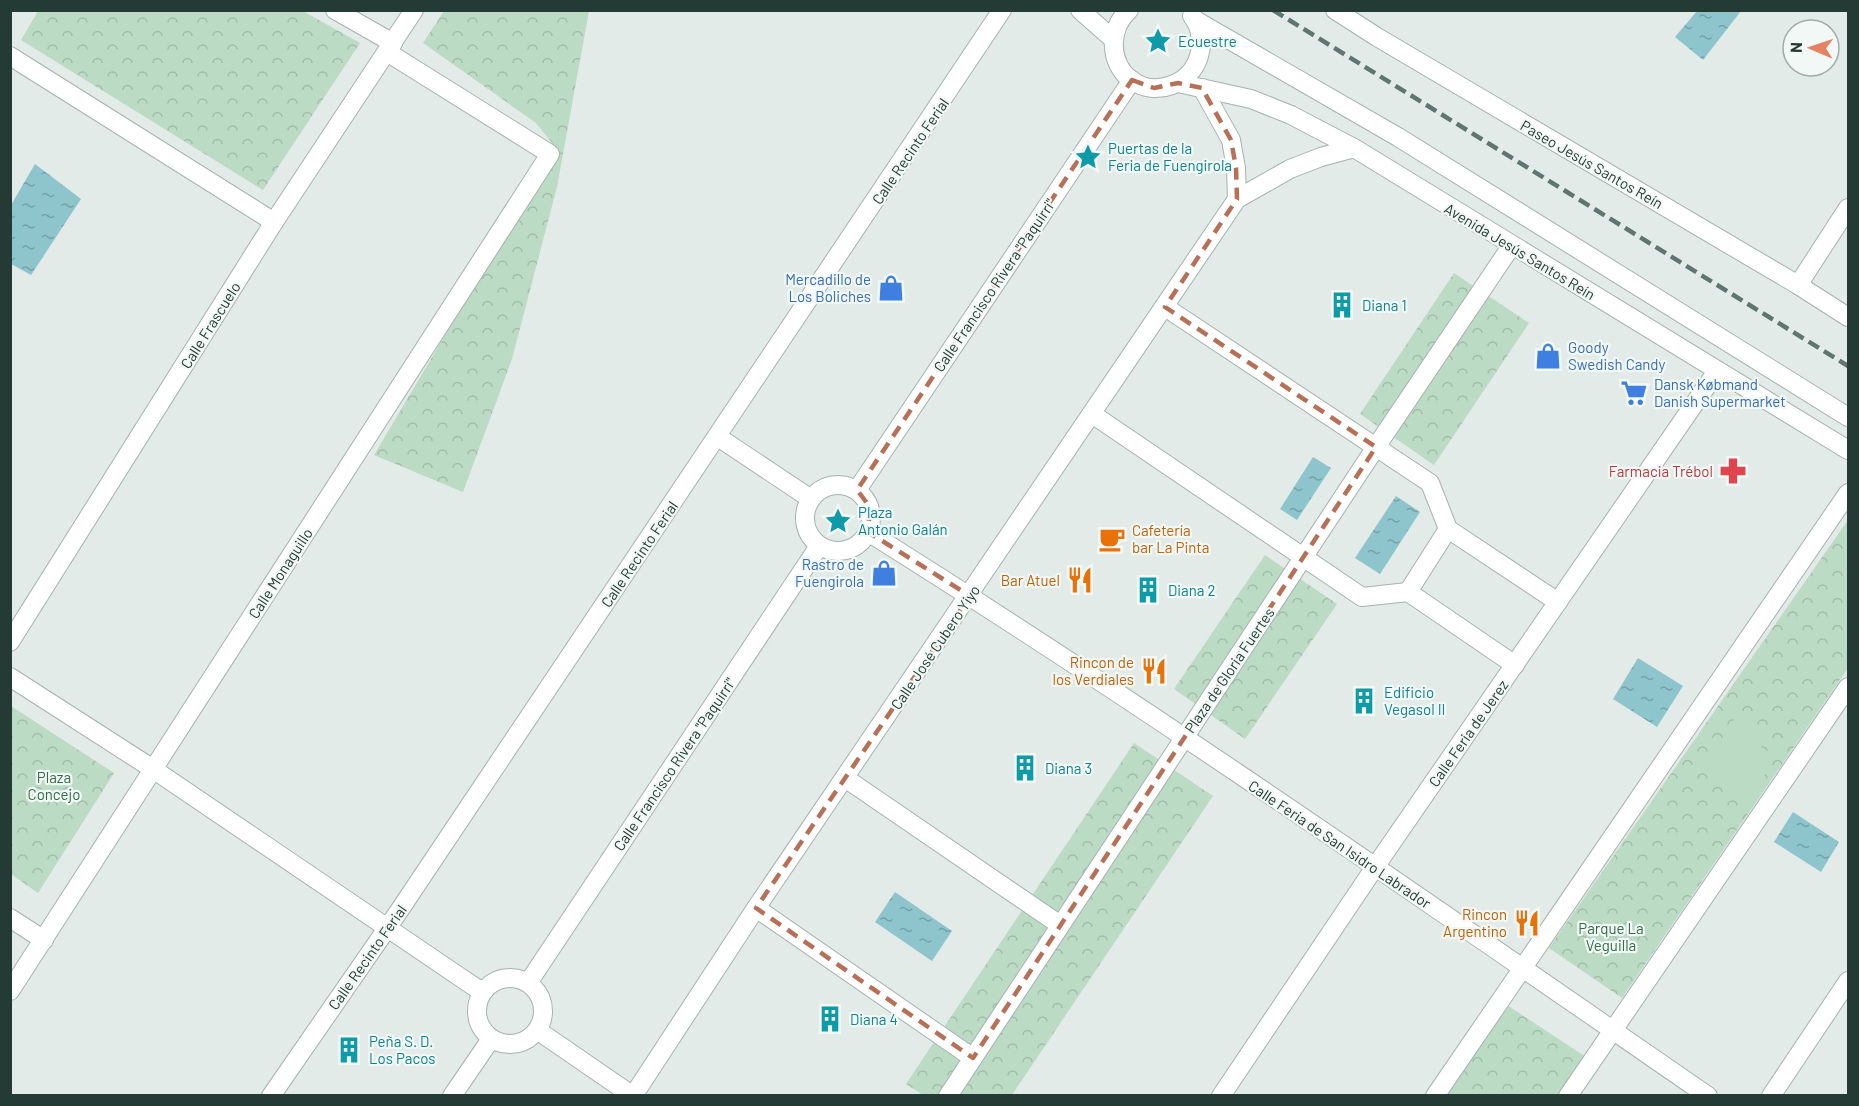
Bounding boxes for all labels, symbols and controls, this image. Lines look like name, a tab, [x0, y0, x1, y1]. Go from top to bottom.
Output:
north arrow	[1781, 18, 1841, 78]
place icon: Ecuestre	[1143, 26, 1173, 56]
place label: Ecuestre	[1178, 32, 1237, 50]
text: N	[1786, 42, 1805, 53]
street label: Calle Recinto Ferial	[868, 95, 952, 207]
street label: Paseo Jesús Santos Reín	[1518, 116, 1666, 212]
place label: Puertas de la Feria de Fuengirola	[1108, 139, 1232, 174]
place icon: Puertas de la Feria de Fuengirola	[1073, 142, 1103, 172]
street label: Calle Francisco Rivera "Paquirri"	[929, 195, 1059, 375]
street label: Avenida Jesús Santos Reín	[1441, 199, 1599, 303]
place label: Mercadillo de Los Boliches	[785, 270, 871, 305]
shop icon: Mercadillo de Los Boliches	[876, 273, 906, 303]
street label: Calle Frascuelo	[176, 278, 244, 372]
building icon: Diana 1	[1327, 290, 1357, 320]
place label: Diana 1	[1362, 296, 1407, 314]
place label: Goody Swedish Candy	[1568, 338, 1665, 373]
shop icon: Goody Swedish Candy	[1533, 341, 1563, 371]
place label: Dansk Købmand Danish Supermarket	[1654, 375, 1786, 410]
supermarket icon: Dansk Købmand Danish Supermarket	[1619, 378, 1649, 408]
pharmacy icon: Farmacia Trébol	[1718, 456, 1748, 486]
place label: Farmacia Trébol	[1609, 462, 1713, 480]
street label: Calle Recinto Ferial	[597, 498, 681, 610]
place label: Plaza Antonio Galán	[858, 503, 948, 538]
place icon: Plaza Antonio Galán	[823, 506, 853, 536]
place label: Cafetería bar La Pinta	[1132, 521, 1209, 556]
street label: Calle Monaguillo	[244, 524, 316, 622]
cafe icon: Cafetería bar La Pinta	[1097, 524, 1127, 554]
place label: Rastro de Fuengirola	[795, 555, 864, 590]
shop icon: Rastro de Fuengirola	[869, 558, 899, 588]
restaurant icon: Bar Atuel	[1065, 565, 1095, 595]
place label: Bar Atuel	[1001, 571, 1060, 589]
building icon: Diana 2	[1133, 575, 1163, 605]
street label: Calle José Cubero Yiyo	[887, 581, 983, 713]
place label: Diana 2	[1168, 581, 1216, 599]
street label: Plaza de Gloria Fuertes	[1180, 604, 1278, 736]
place label: Rincon de los Verdiales	[1052, 653, 1134, 688]
restaurant icon: Rincon de los Verdiales	[1139, 656, 1169, 686]
street label: Calle Francisco Rivera "Paquirri"	[609, 674, 739, 854]
street label: Calle Feria de Jerez	[1424, 676, 1512, 790]
place label: Edificio Vegasol II	[1384, 683, 1445, 718]
building icon: Edificio Vegasol II	[1349, 686, 1379, 716]
building icon: Diana 3	[1010, 753, 1040, 783]
place label: Diana 3	[1045, 759, 1092, 777]
park label: Plaza Concejo	[28, 768, 80, 803]
street label: Calle Feria de San Isidro Labrador	[1245, 776, 1435, 912]
street label: Calle Recinto Ferial	[324, 901, 410, 1013]
place label: Rincon Argentino	[1443, 905, 1507, 940]
restaurant icon: Rincon Argentino	[1512, 908, 1542, 938]
park label: Parque La Veguilla	[1578, 919, 1644, 954]
building icon: Diana 4	[815, 1004, 845, 1034]
place label: Diana 4	[850, 1010, 898, 1028]
place label: Peña S. D. Los Pacos	[369, 1032, 436, 1067]
building icon: Peña S. D. Los Pacos	[334, 1035, 364, 1065]

